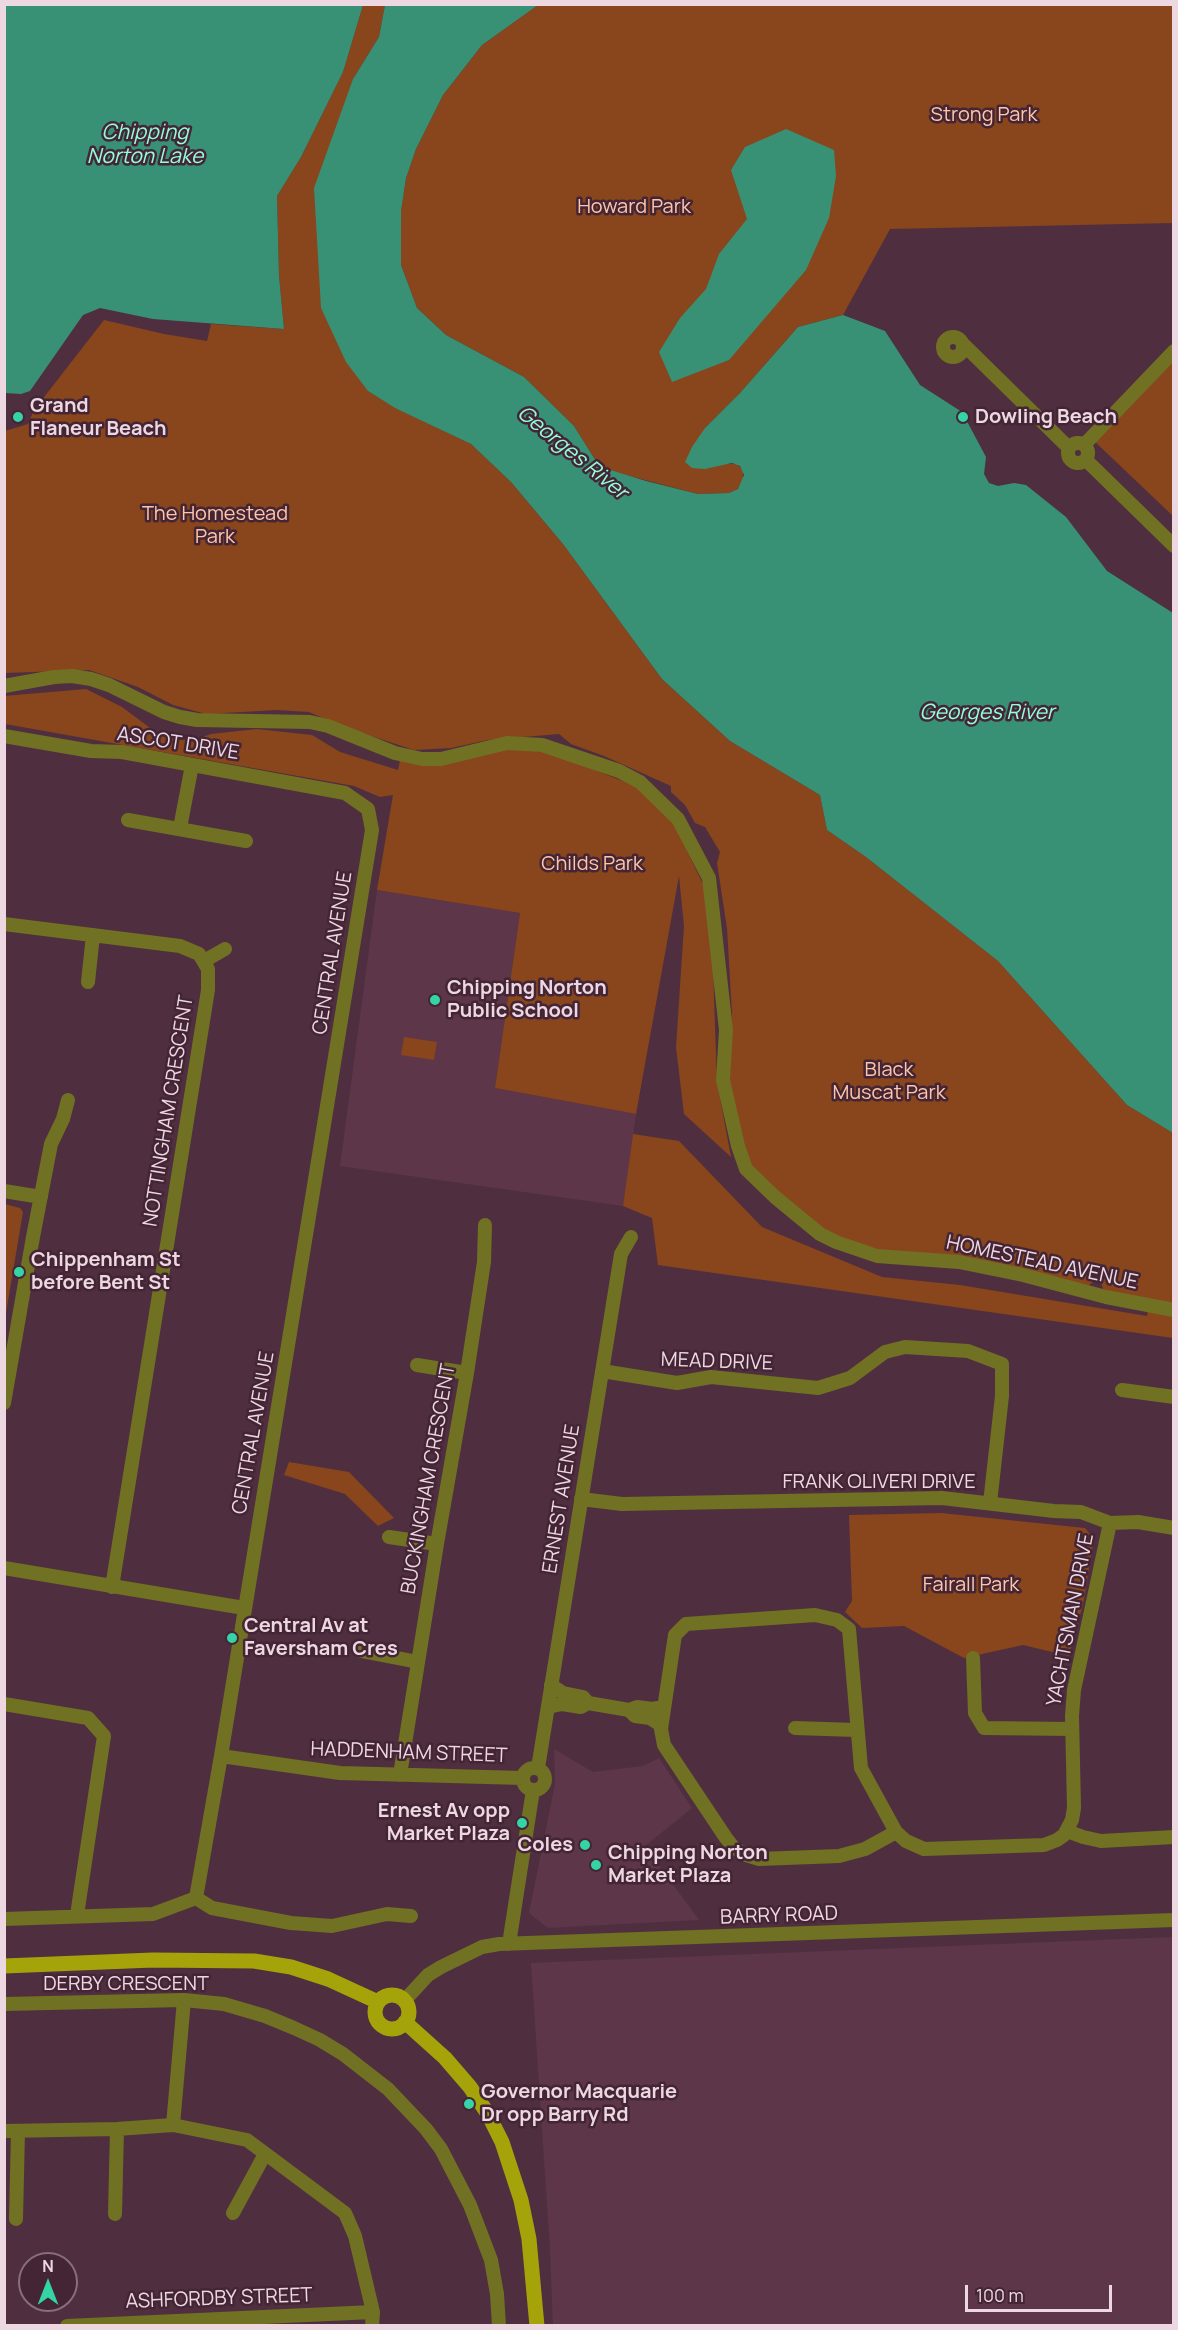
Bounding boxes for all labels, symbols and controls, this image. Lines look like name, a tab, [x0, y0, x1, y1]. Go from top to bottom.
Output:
park label: Strong Park	[931, 103, 1037, 127]
water label: Chipping Norton Lake	[87, 120, 203, 170]
park label: Howard Park	[577, 195, 691, 219]
place label: Grand Flaneur Beach	[30, 394, 166, 441]
water label: Georges River	[512, 401, 632, 505]
place label: Dowling Beach	[975, 405, 1117, 429]
marker: Grand Flaneur Beach	[11, 410, 25, 424]
marker: Dowling Beach	[956, 410, 970, 424]
park label: The Homestead Park	[142, 502, 288, 549]
water label: Georges River	[920, 700, 1054, 726]
street label: ASCOT DRIVE	[115, 723, 241, 765]
park label: Childs Park	[541, 852, 643, 876]
street label: CENTRAL AVENUE	[308, 870, 358, 1036]
place label: Chipping Norton Public School	[447, 976, 607, 1023]
marker: Chipping Norton Public School	[428, 993, 442, 1007]
street label: NOTTINGHAM CRESCENT	[139, 994, 199, 1228]
park label: Black Muscat Park	[832, 1058, 946, 1105]
street label: HOMESTEAD AVENUE	[944, 1231, 1140, 1295]
place label: Chippenham St before Bent St	[31, 1248, 181, 1295]
marker: Chippenham St before Bent St	[12, 1265, 26, 1279]
street label: MEAD DRIVE	[660, 1348, 774, 1376]
street label: CENTRAL AVENUE	[228, 1350, 280, 1516]
street label: BUCKINGHAM CRESCENT	[397, 1362, 461, 1596]
street label: ERNEST AVENUE	[538, 1423, 586, 1575]
street label: FRANK OLIVERI DRIVE	[782, 1470, 976, 1494]
street label: YACHTSMAN DRIVE	[1042, 1532, 1100, 1708]
park label: Fairall Park	[923, 1573, 1019, 1597]
place label: Central Av at Faversham Cres	[244, 1614, 398, 1661]
marker: Central Av at Faversham Cres	[225, 1631, 239, 1645]
street label: HADDENHAM STREET	[310, 1738, 508, 1768]
place label: Ernest Av opp Market Plaza	[378, 1799, 510, 1846]
marker: Ernest Av opp Market Plaza	[515, 1816, 529, 1830]
place label: Coles	[517, 1833, 573, 1857]
marker: Coles	[578, 1838, 592, 1852]
place label: Chipping Norton Market Plaza	[608, 1841, 768, 1888]
marker: Chipping Norton Market Plaza	[589, 1858, 603, 1872]
street label: BARRY ROAD	[720, 1902, 838, 1930]
street label: DERBY CRESCENT	[43, 1972, 209, 1996]
place label: Governor Macquarie Dr opp Barry Rd	[481, 2080, 677, 2127]
marker: Governor Macquarie Dr opp Barry Rd	[462, 2097, 476, 2111]
north arrow	[18, 2252, 78, 2312]
text: N	[42, 2255, 54, 2277]
scale bar	[968, 2273, 1115, 2311]
text: 100 m	[976, 2283, 1024, 2307]
street label: ASHFORDBY STREET	[125, 2284, 313, 2314]

